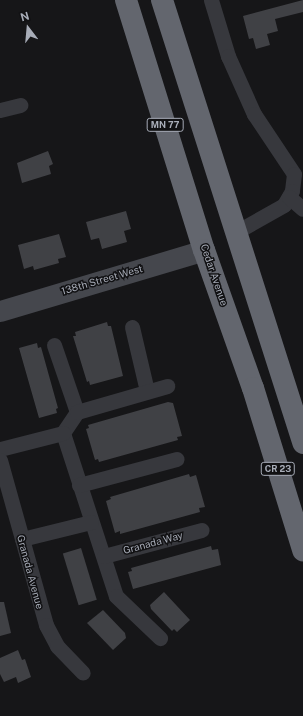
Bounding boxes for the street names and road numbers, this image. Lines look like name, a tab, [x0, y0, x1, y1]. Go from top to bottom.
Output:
road number: MN 77	[146, 118, 184, 132]
street label: Cedar Avenue	[198, 242, 230, 308]
street label: 138th Street West	[60, 263, 144, 297]
road number: CR 23	[260, 462, 296, 476]
street label: Granada Way	[122, 529, 184, 557]
street label: Granada Avenue	[14, 534, 46, 610]

